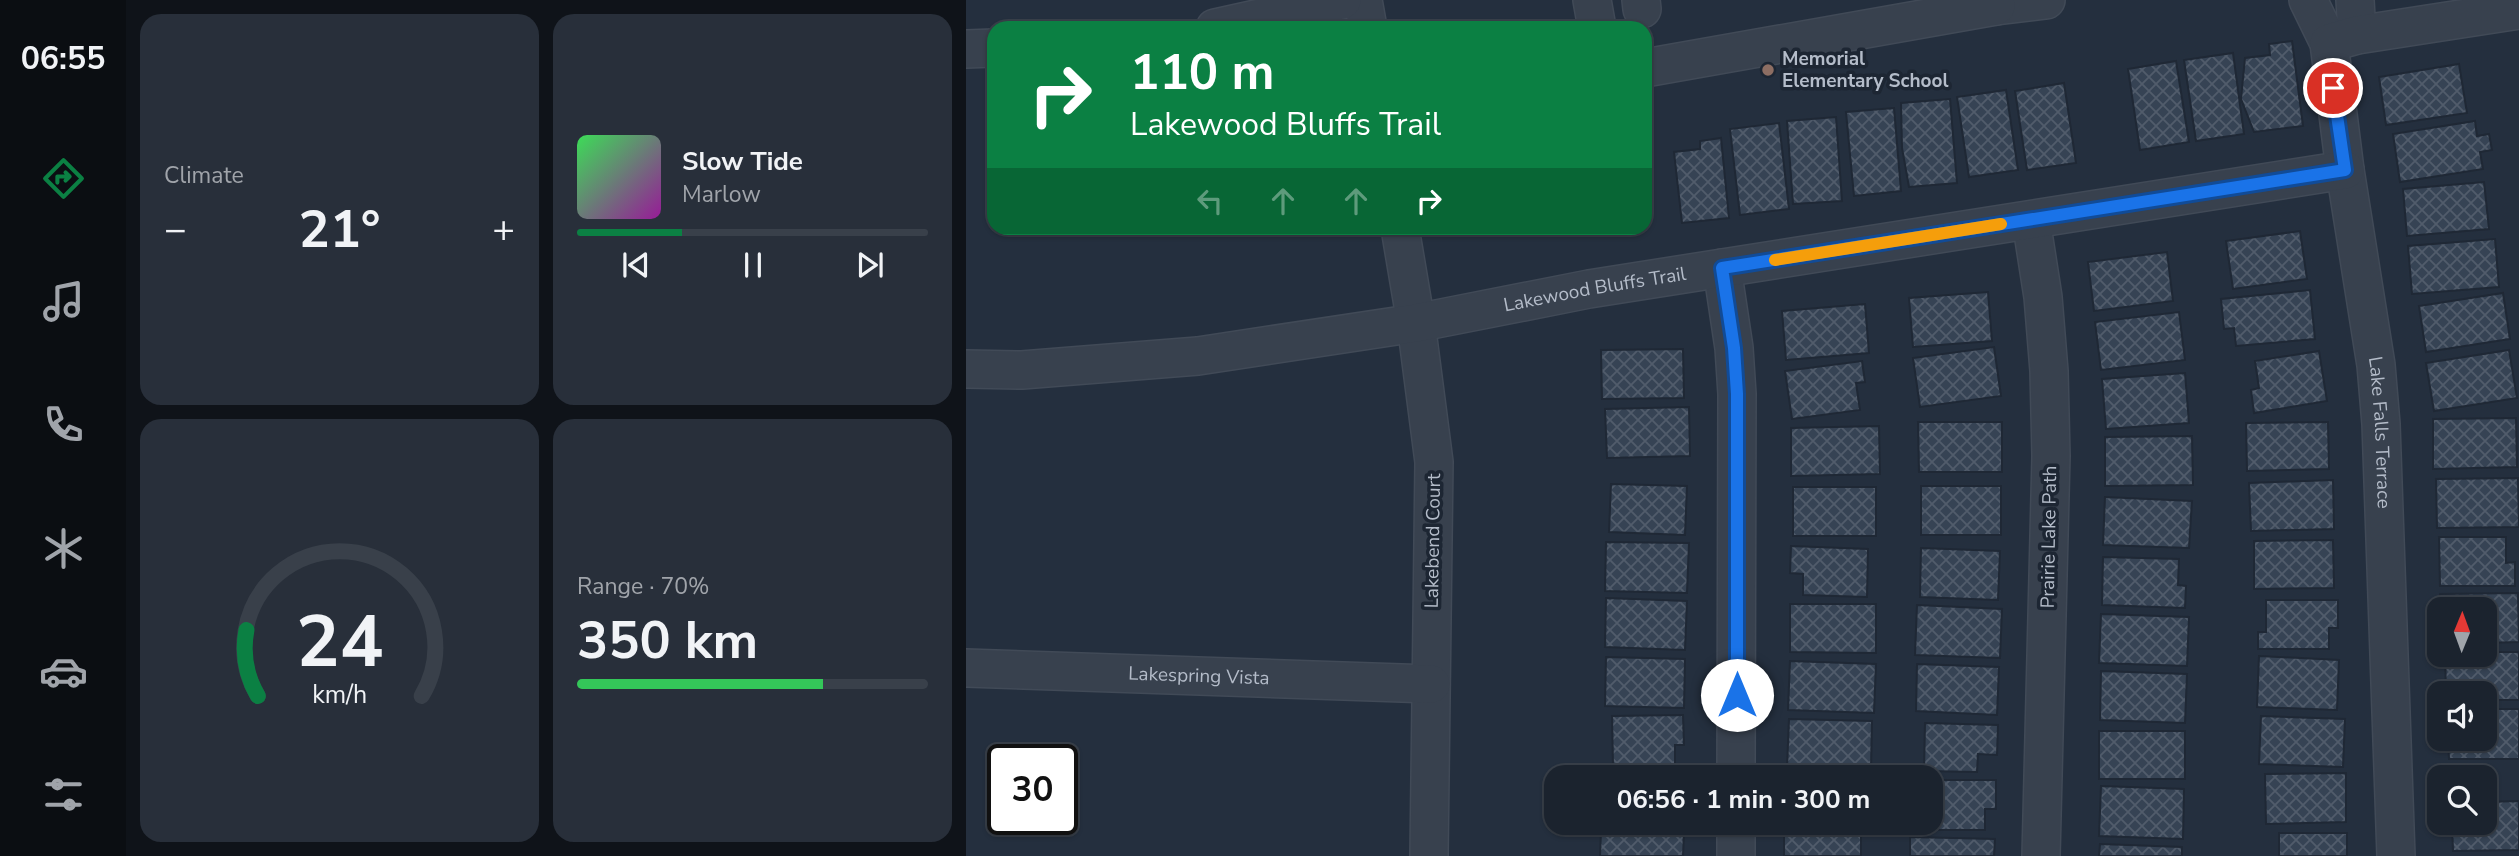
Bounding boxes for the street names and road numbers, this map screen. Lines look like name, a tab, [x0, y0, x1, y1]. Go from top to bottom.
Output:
street label: Lakewood Bluffs Trail	[1501, 261, 1688, 318]
street label: Lake Falls Terrace	[2362, 355, 2397, 509]
street label: Prairie Lake Path	[2035, 465, 2063, 609]
street label: Lakebend Court	[1419, 473, 1447, 609]
street label: Lakespring Vista	[1128, 661, 1270, 691]

